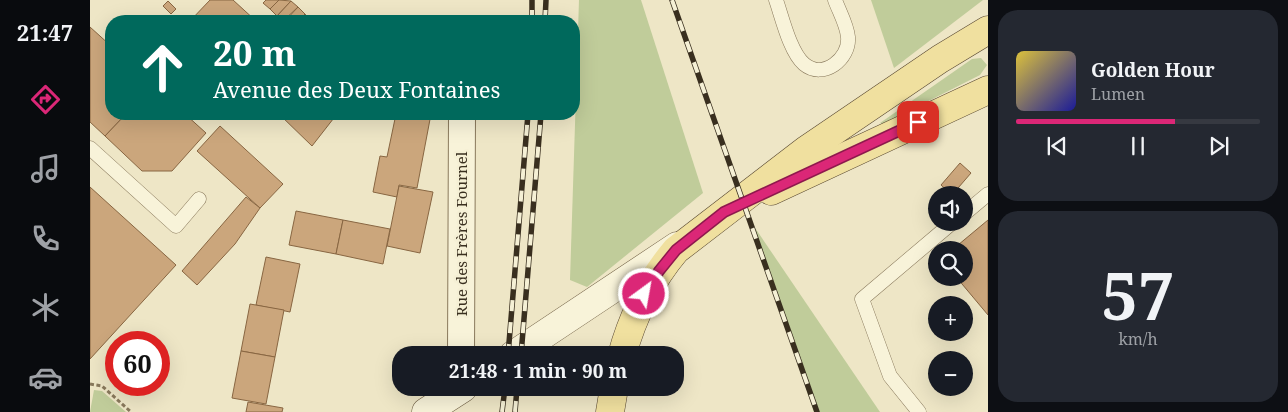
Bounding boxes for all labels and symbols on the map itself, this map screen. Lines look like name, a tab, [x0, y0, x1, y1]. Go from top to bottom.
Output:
pin	[897, 101, 939, 143]
street label: Rue des Frères Fournel	[451, 151, 471, 316]
position arrow	[617, 267, 669, 319]
speed limit sign: 60	[105, 331, 170, 396]

